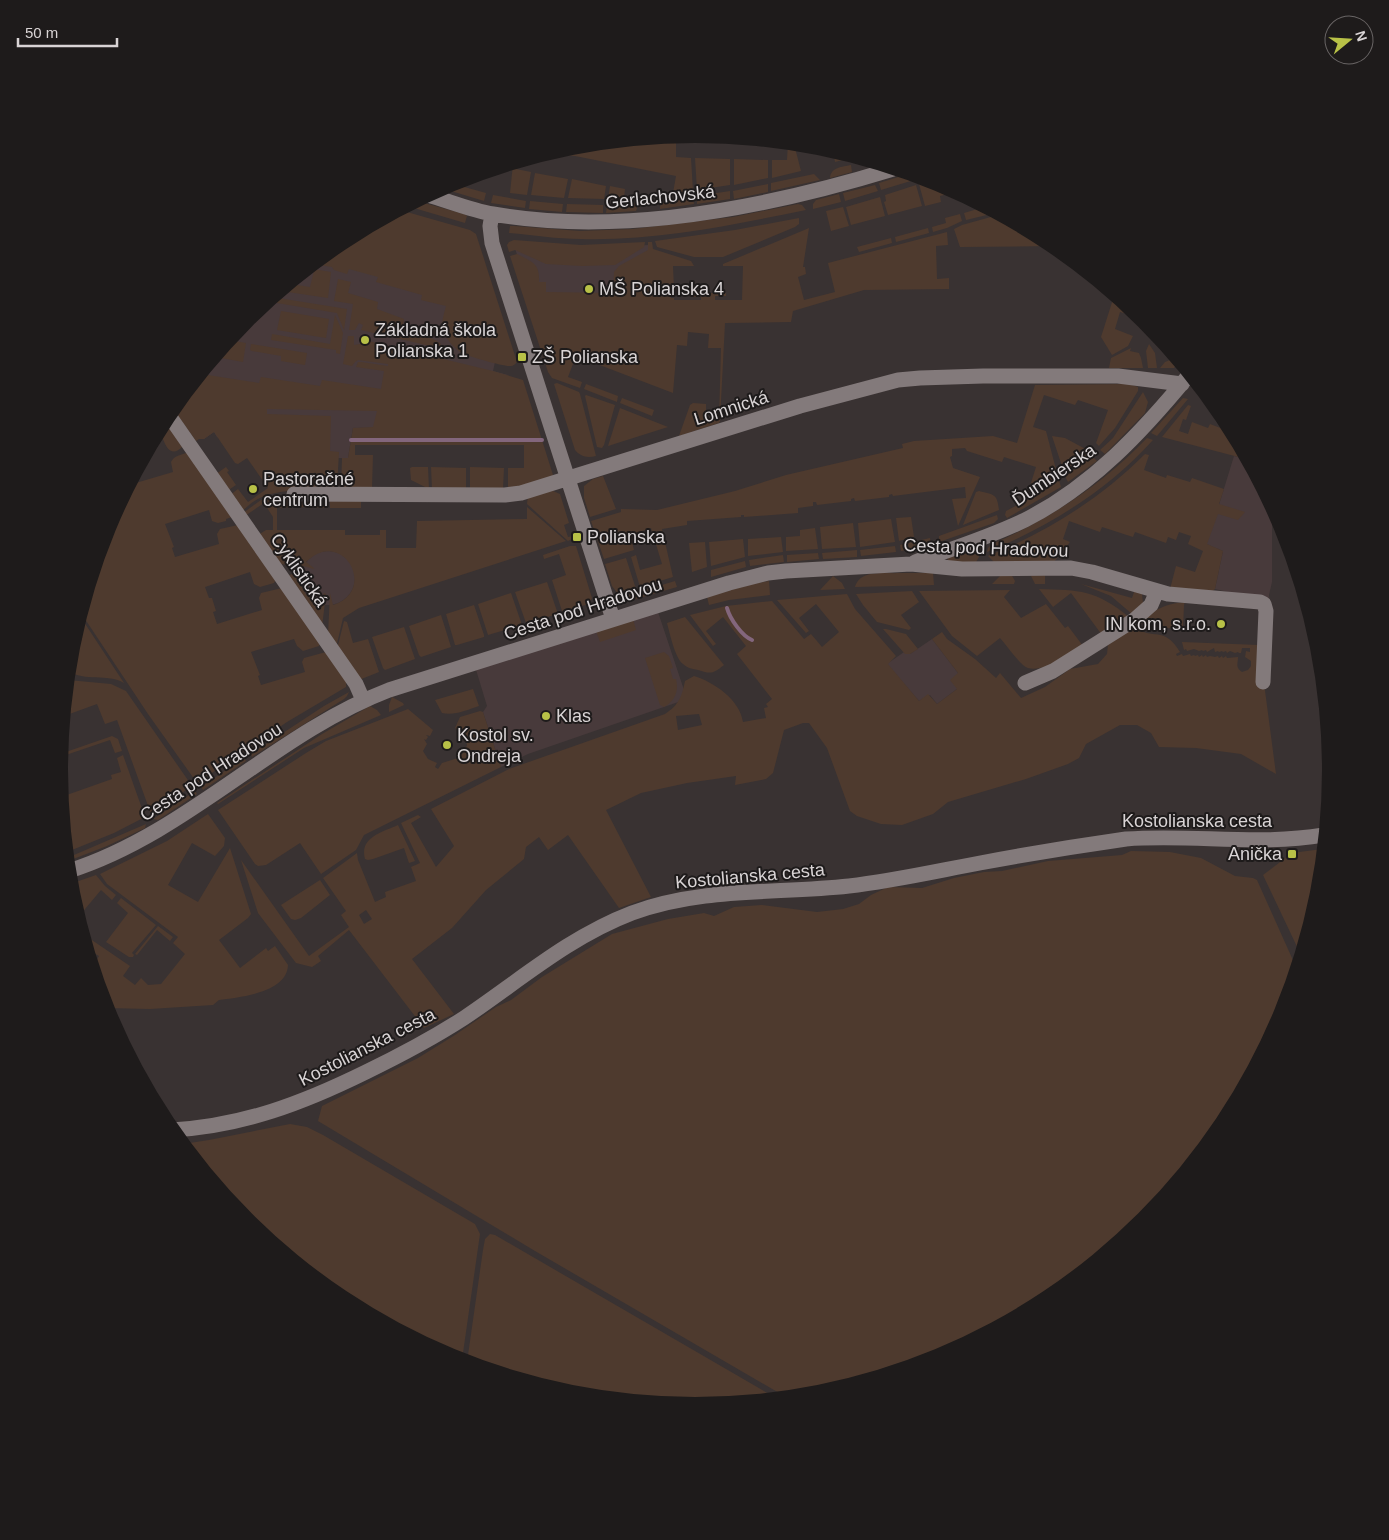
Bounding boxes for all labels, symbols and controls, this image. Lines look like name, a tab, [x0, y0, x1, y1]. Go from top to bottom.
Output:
scale bar	[18, 15, 116, 47]
north arrow	[1324, 15, 1374, 65]
text: 50 m	[25, 24, 58, 41]
text: N	[1352, 29, 1371, 43]
street label: Gerlachovská	[604, 181, 717, 213]
place label: MŠ Polianska 4	[599, 278, 724, 299]
marker: MŠ Polianska 4	[583, 283, 595, 295]
place label: Základná škola Polianska 1	[375, 320, 497, 361]
marker: Základná škola Polianska 1	[359, 334, 371, 346]
place label: ZŠ Polianska	[532, 346, 639, 367]
marker: ZŠ Polianska	[516, 351, 528, 363]
street label: Lomnická	[691, 386, 772, 429]
street label: Ďumbierska	[1009, 439, 1100, 510]
place label: Pastoračné centrum	[263, 469, 354, 510]
marker: Pastoračné centrum	[247, 483, 259, 495]
place label: Polianska	[587, 527, 666, 547]
street label: Cyklistická	[266, 529, 332, 611]
marker: Polianska	[571, 531, 583, 543]
street label: Cesta pod Hradovou	[903, 535, 1069, 561]
street label: Cesta pod Hradovou	[501, 574, 665, 644]
place label: IN kom, s.r.o.	[1105, 614, 1211, 634]
marker: IN kom, s.r.o.	[1215, 618, 1227, 630]
place label: Klas	[556, 706, 591, 726]
marker: Klas	[540, 710, 552, 722]
street label: Cesta pod Hradovou	[136, 719, 286, 825]
place label: Kostol sv. Ondreja	[457, 725, 534, 766]
marker: Kostol sv. Ondreja	[441, 739, 453, 751]
street label: Kostolianska cesta	[1122, 811, 1273, 831]
place label: Anička	[1228, 844, 1283, 864]
marker: Anička	[1286, 848, 1298, 860]
street label: Kostolianska cesta	[674, 859, 827, 893]
street label: Kostolianska cesta	[296, 1004, 439, 1090]

